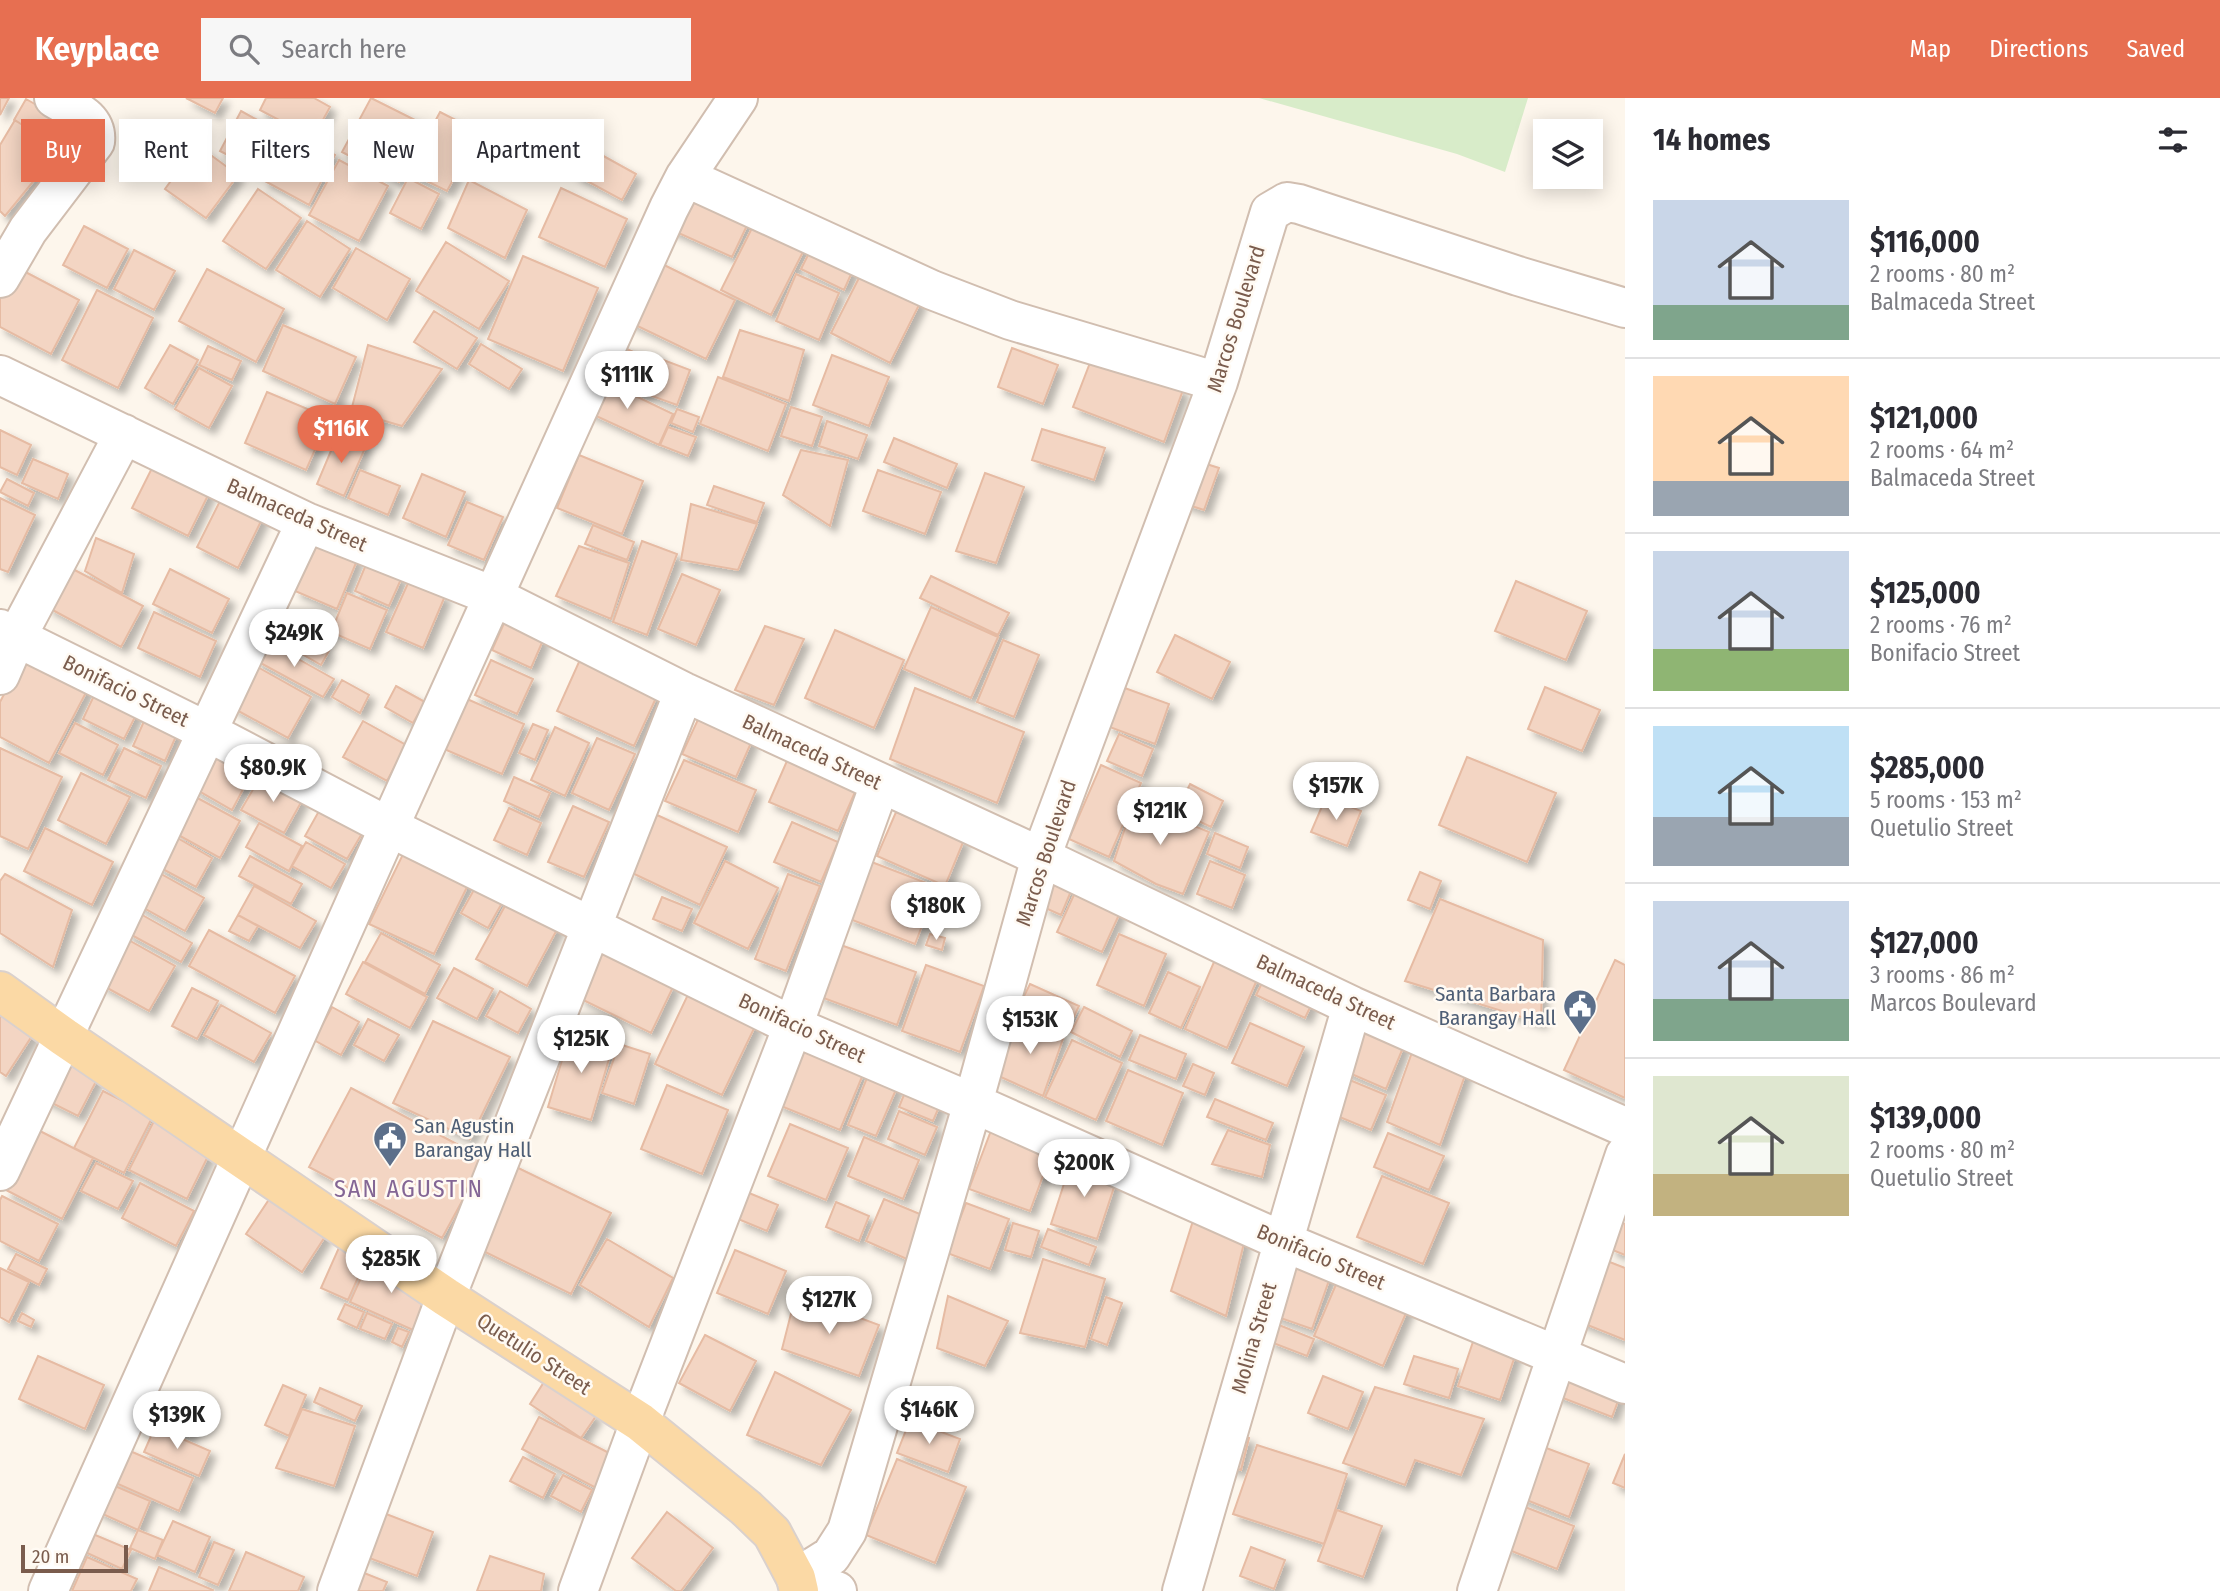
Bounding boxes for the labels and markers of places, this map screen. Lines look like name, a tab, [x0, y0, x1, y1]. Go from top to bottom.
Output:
pin: $111K	[578, 352, 676, 411]
pin: $116K	[292, 406, 390, 465]
pin: $249K	[245, 610, 343, 669]
pin: $80.9K	[216, 744, 330, 804]
pin: $157K	[1287, 762, 1385, 822]
pin: $121K	[1111, 788, 1209, 847]
pin: $180K	[887, 882, 985, 942]
place label: Santa Barbara Barangay Hall	[1435, 981, 1556, 1031]
public building icon: Santa Barbara Barangay Hall	[1561, 987, 1599, 1036]
pin: $153K	[981, 996, 1079, 1056]
pin: $125K	[532, 1016, 630, 1075]
place label: San Agustin Barangay Hall	[414, 1113, 532, 1163]
public building icon: San Agustin Barangay Hall	[371, 1119, 409, 1168]
pin: $200K	[1035, 1140, 1133, 1199]
pin: $285K	[342, 1236, 440, 1295]
pin: $127K	[780, 1276, 878, 1336]
pin: $146K	[880, 1386, 978, 1446]
pin: $139K	[128, 1392, 226, 1451]

